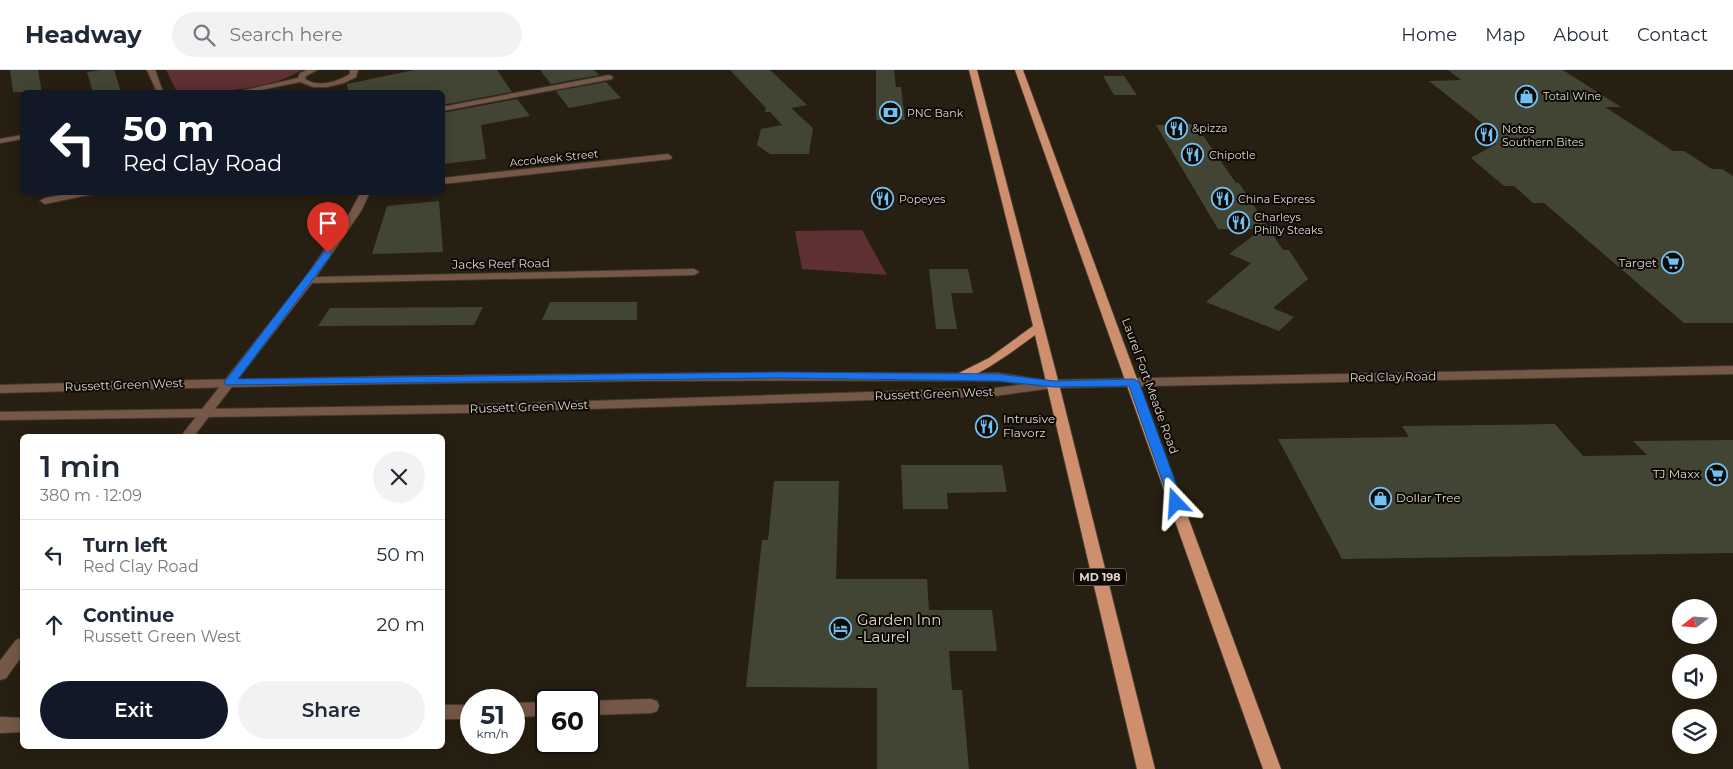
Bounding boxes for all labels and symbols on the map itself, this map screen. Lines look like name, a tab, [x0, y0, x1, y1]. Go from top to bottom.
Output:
shop icon: Total Wine	[1515, 84, 1539, 108]
place label: Total Wine	[1543, 89, 1602, 103]
bank icon: PNC Bank	[879, 101, 903, 125]
place label: PNC Bank	[907, 106, 964, 120]
restaurant icon: &pizza	[1164, 116, 1188, 140]
place label: &pizza	[1192, 121, 1228, 135]
place label: Notos Southern Bites	[1502, 122, 1584, 149]
restaurant icon: Notos Southern Bites	[1474, 123, 1498, 147]
restaurant icon: Chipotle	[1181, 143, 1205, 167]
street label: Accokeek Street	[509, 146, 600, 170]
place label: Chipotle	[1209, 148, 1256, 162]
restaurant icon: Popeyes	[871, 187, 895, 211]
restaurant icon: China Express	[1210, 187, 1234, 211]
place label: Popeyes	[899, 192, 946, 206]
place label: China Express	[1238, 192, 1316, 206]
pin	[307, 202, 349, 253]
place label: Charleys Philly Steaks	[1254, 210, 1323, 237]
restaurant icon: Charleys Philly Steaks	[1226, 211, 1250, 235]
supermarket icon: Target	[1661, 251, 1685, 275]
street label: Jacks Reef Road	[451, 255, 550, 272]
place label: Target	[1618, 255, 1657, 270]
street label: Laurel Fort Meade Road	[1119, 316, 1182, 456]
street label: Red Clay Road	[1349, 368, 1437, 385]
street label: Russett Green West	[64, 375, 184, 394]
street label: Russett Green West	[874, 384, 994, 403]
street label: Russett Green West	[469, 397, 589, 416]
place label: Intrusive Flavorz	[1003, 411, 1055, 440]
restaurant icon: Intrusive Flavorz	[975, 414, 999, 438]
supermarket icon: TJ Maxx	[1704, 462, 1728, 486]
place label: TJ Maxx	[1653, 466, 1701, 481]
position arrow	[1149, 476, 1201, 528]
shop icon: Dollar Tree	[1368, 486, 1392, 510]
place label: Dollar Tree	[1396, 490, 1461, 505]
road number: MD 198	[1074, 568, 1126, 586]
north arrow	[1672, 599, 1718, 644]
place label: Garden Inn -Laurel	[857, 610, 941, 646]
hotel icon: Garden Inn -Laurel	[829, 617, 853, 641]
speed limit sign: 60	[535, 689, 600, 754]

